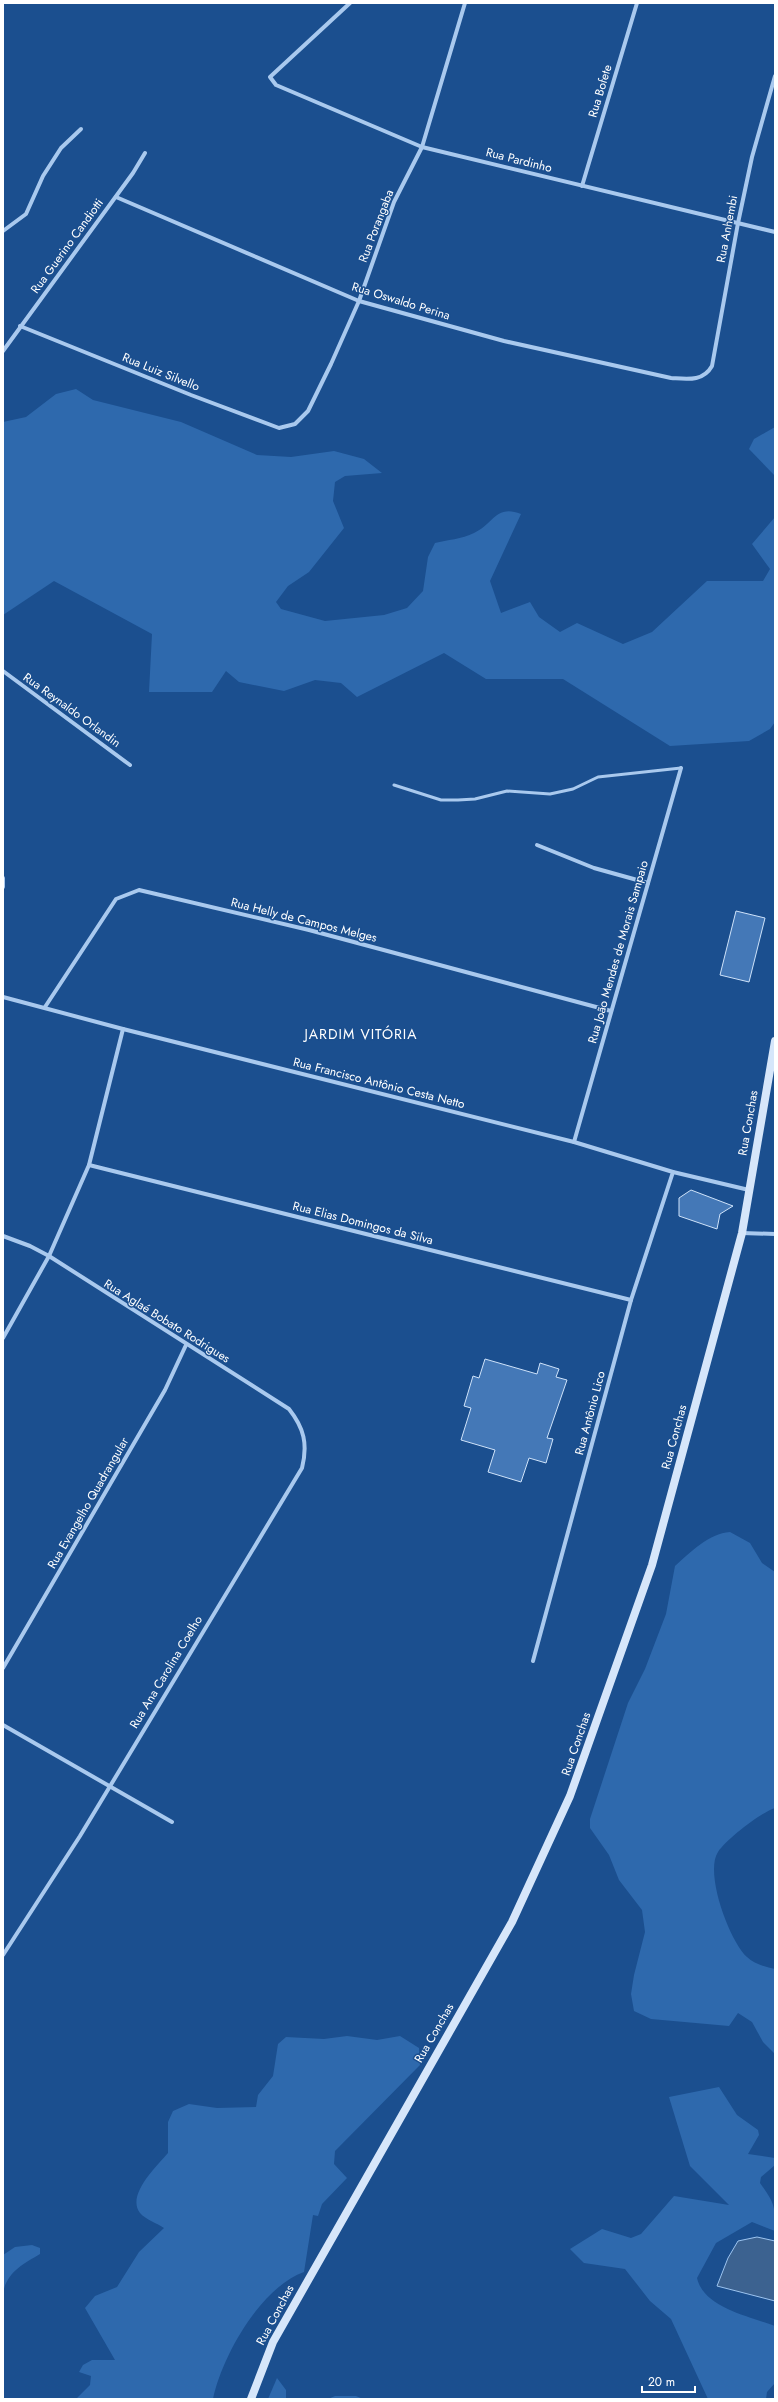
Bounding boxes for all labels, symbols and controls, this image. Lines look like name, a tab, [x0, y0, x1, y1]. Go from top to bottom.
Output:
street label: Rua Bofete	[583, 62, 617, 120]
street label: Rua Pardinho	[484, 143, 554, 177]
street label: Rua Porangaba	[354, 187, 398, 265]
street label: Rua Anhembi	[712, 194, 742, 264]
street label: Rua Guerino Candiotti	[26, 195, 108, 297]
street label: Rua Oswaldo Perina	[350, 277, 453, 325]
street label: Rua Luiz Silvello	[120, 348, 203, 396]
street label: Rua Reynaldo Orlandin	[19, 668, 125, 752]
street label: Rua João Mendes de Morais Sampaio	[583, 858, 653, 1046]
street label: Rua Helly de Campos Melges	[229, 893, 379, 947]
district label: JARDIM VITÓRIA	[303, 1024, 417, 1044]
street label: Rua Francisco Antônio Cesta Netto	[291, 1053, 467, 1113]
street label: Rua Conchas	[733, 1089, 763, 1157]
street label: Rua Elias Domingos da Silva	[291, 1197, 435, 1249]
street label: Rua Aglaé Bobato Rodrigues	[100, 1275, 234, 1367]
street label: Rua Antônio Lico	[570, 1369, 610, 1457]
street label: Rua Conchas	[657, 1403, 691, 1471]
street label: Rua Evangelho Quadrangular	[43, 1433, 133, 1572]
street label: Rua Ana Carolina Coelho	[125, 1612, 207, 1732]
street label: Rua Conchas	[557, 1710, 595, 1778]
street label: Rua Conchas	[410, 2000, 458, 2066]
street label: Rua Conchas	[252, 2281, 299, 2348]
scale bar	[642, 2368, 695, 2394]
text: 20 m	[648, 2373, 675, 2391]

